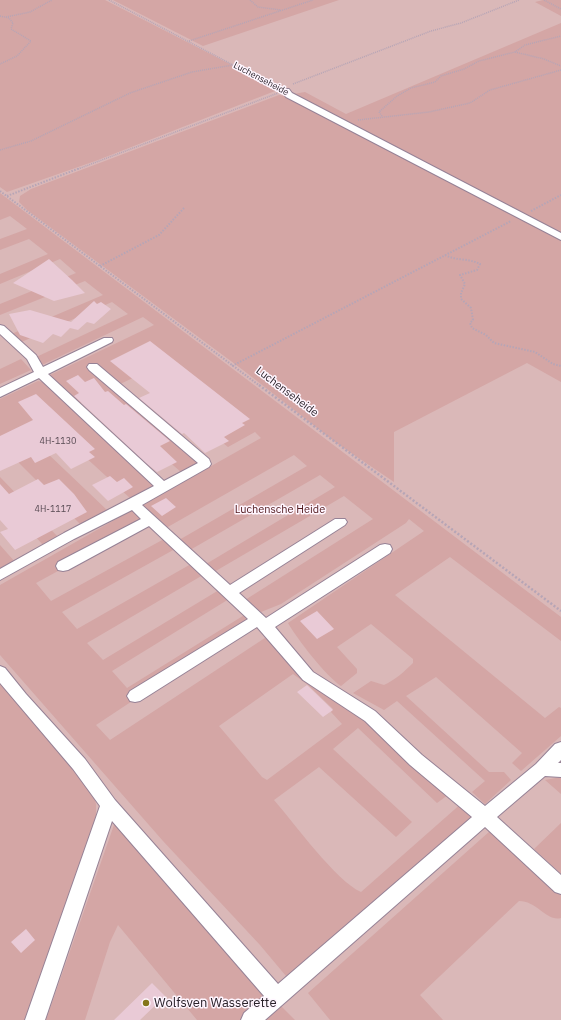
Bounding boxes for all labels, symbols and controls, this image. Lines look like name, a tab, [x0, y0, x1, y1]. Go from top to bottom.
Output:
street label: Luchenseheide	[232, 60, 290, 98]
street label: Luchenseheide	[253, 364, 321, 420]
house number: 4H-1130	[40, 436, 76, 446]
park label: Luchensche Heide	[235, 503, 325, 517]
house number: 4H-1117	[35, 504, 71, 514]
place label: Wolfsven Wasserette	[154, 995, 277, 1011]
marker: Wolfsven Wasserette	[141, 998, 151, 1008]

